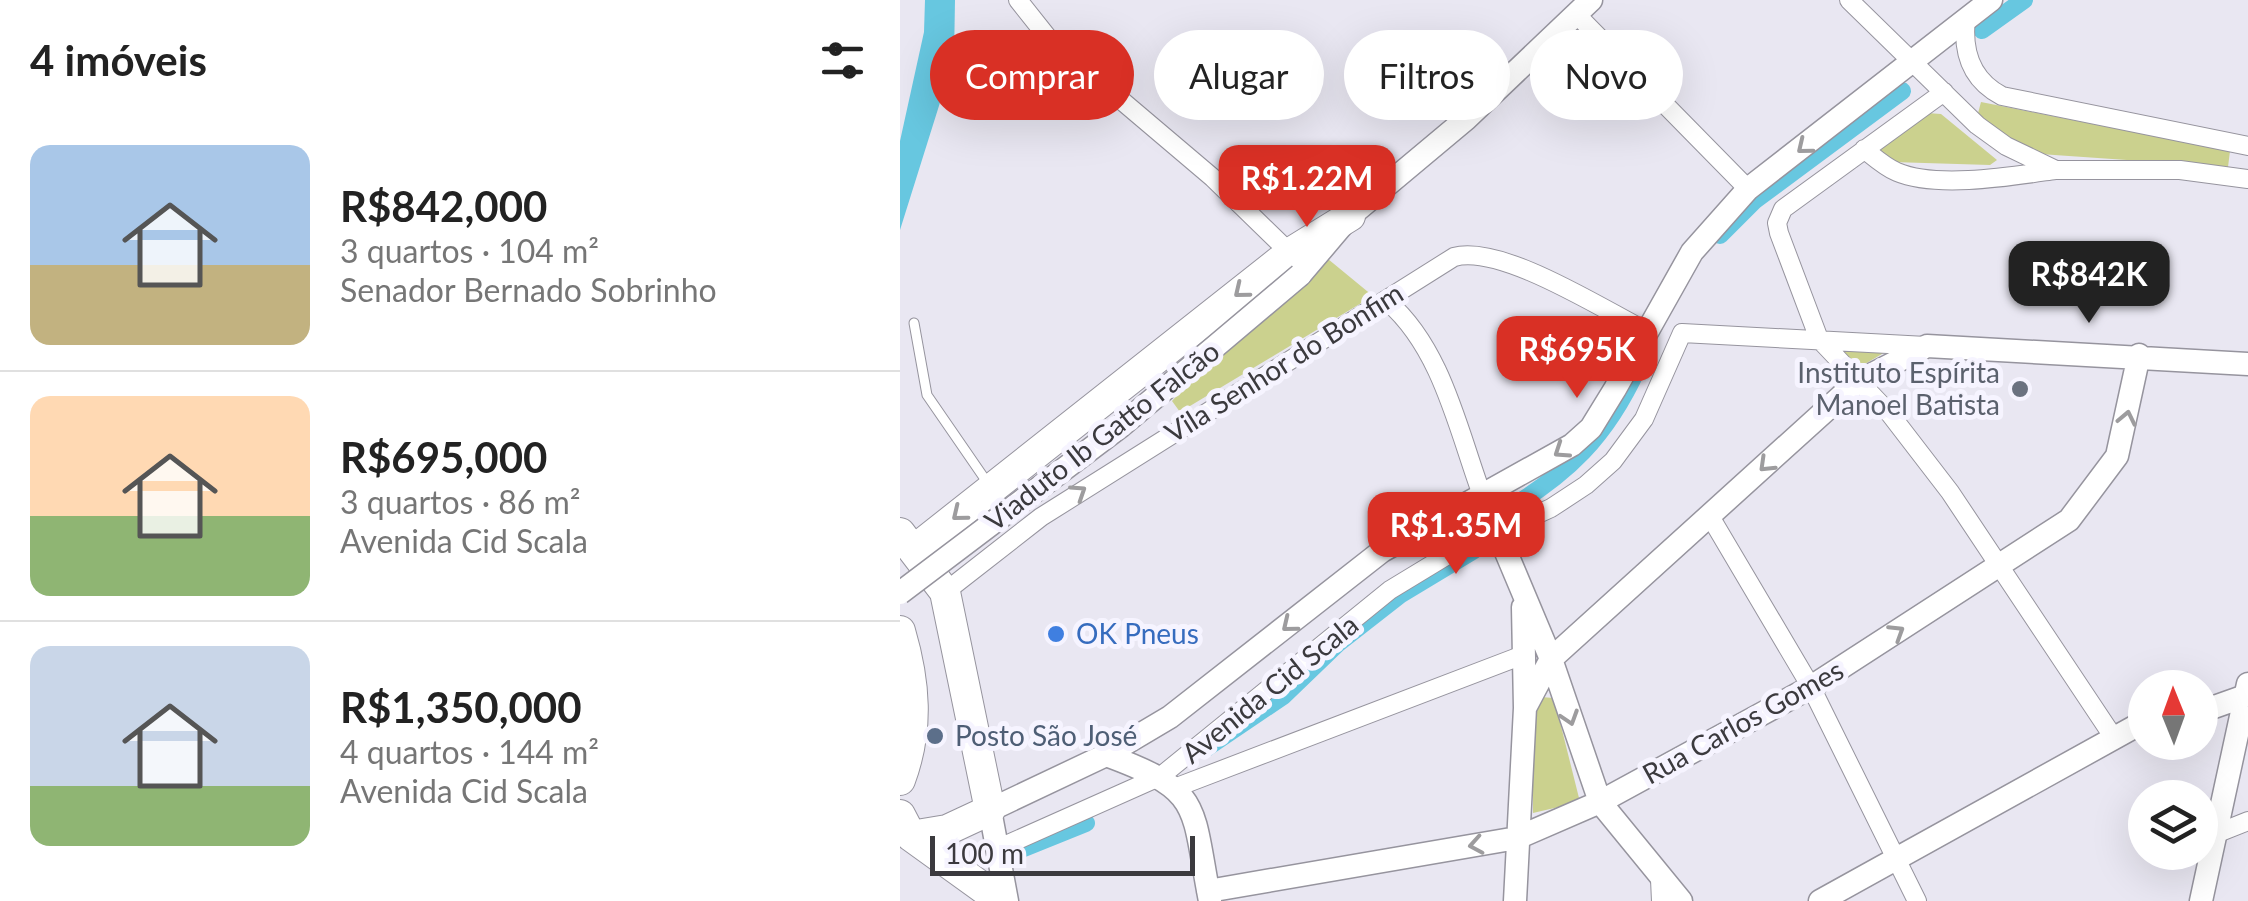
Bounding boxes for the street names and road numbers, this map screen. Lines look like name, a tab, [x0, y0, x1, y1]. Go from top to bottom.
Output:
street label: Vila Senhor do Bonfim	[1158, 275, 1409, 449]
street label: Viaduto Ib Gatto Falcão	[977, 333, 1225, 537]
street label: Avenida Cid Scala	[1174, 607, 1364, 770]
street label: Rua Carlos Gomes	[1636, 652, 1849, 790]

